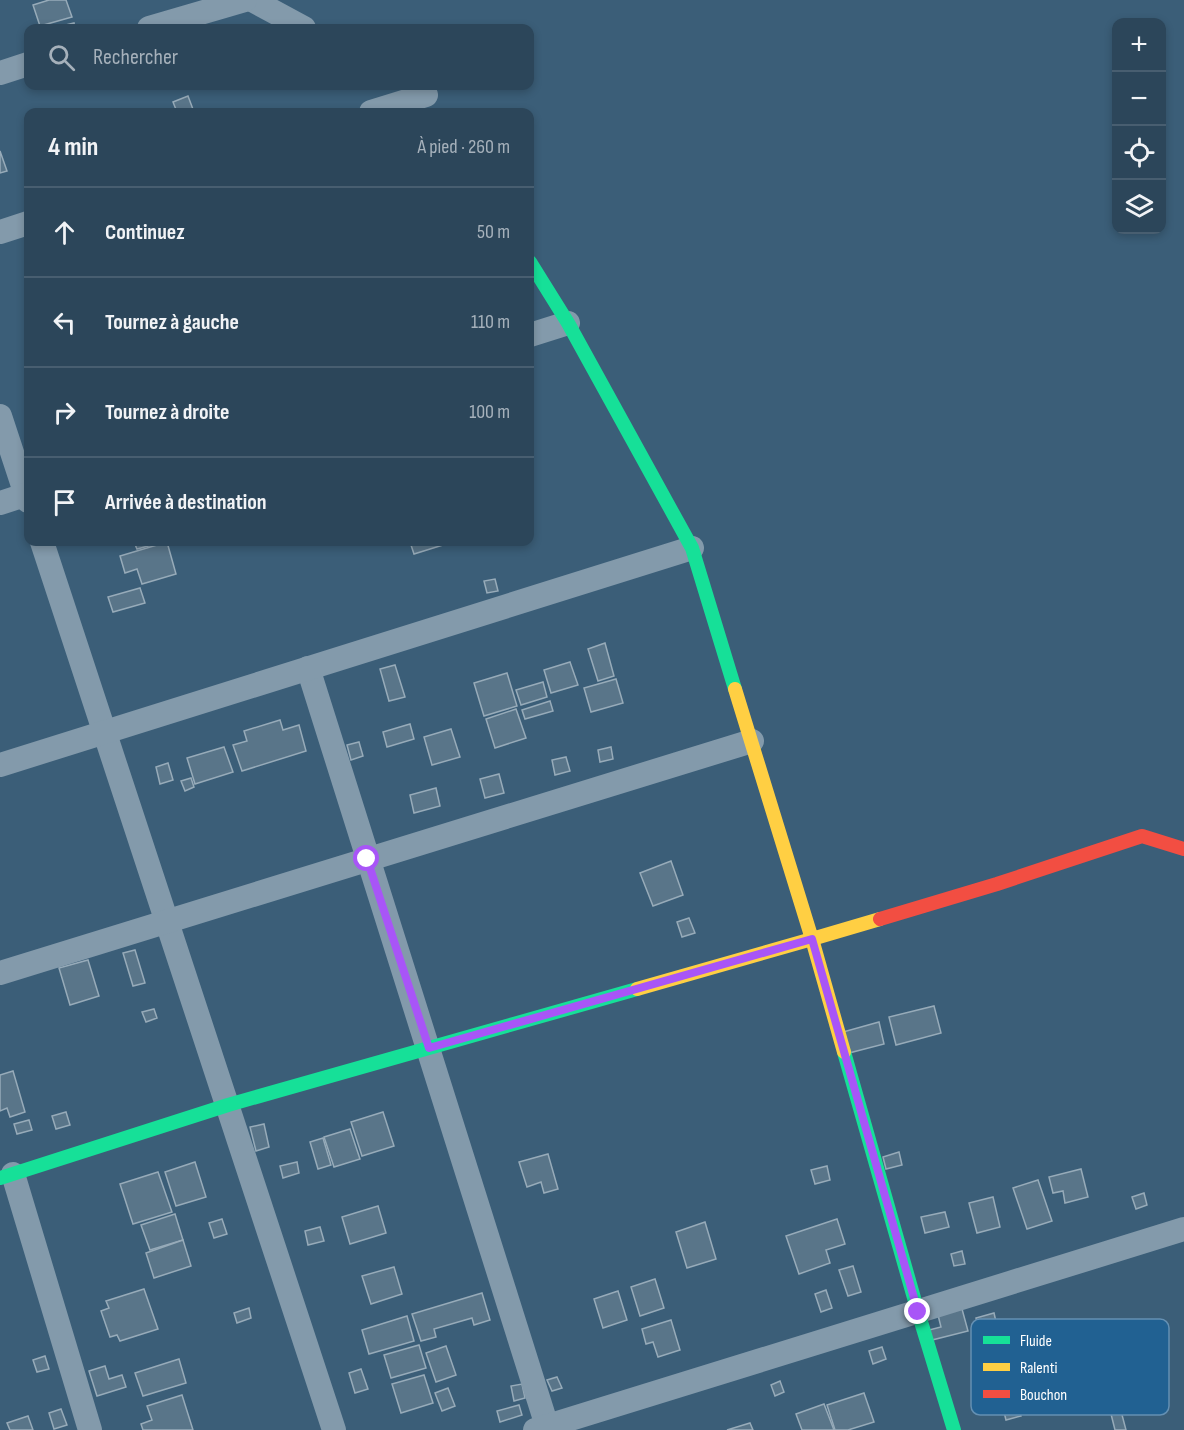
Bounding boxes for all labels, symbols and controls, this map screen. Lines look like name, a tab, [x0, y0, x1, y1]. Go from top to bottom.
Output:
map controls	[1112, 18, 1166, 234]
button: +	[1112, 18, 1166, 72]
search box	[24, 24, 534, 90]
icon: search	[45, 41, 78, 74]
text: Rechercher	[93, 44, 178, 71]
button: −	[1112, 72, 1166, 126]
button: locate	[1112, 126, 1166, 180]
text: 4 min	[48, 132, 98, 163]
text: À pied · 260 m	[418, 135, 510, 159]
button: layers	[1112, 180, 1166, 234]
icon: ahead	[48, 216, 81, 249]
text: Continuez	[105, 219, 185, 246]
text: 50 m	[477, 220, 510, 244]
icon: left	[48, 306, 81, 339]
text: Tournez à gauche	[105, 309, 239, 336]
text: 110 m	[471, 310, 510, 334]
icon: right	[48, 396, 81, 429]
text: Tournez à droite	[105, 399, 230, 426]
text: 100 m	[469, 400, 510, 424]
icon: arrive	[48, 486, 81, 519]
text: Arrivée à destination	[105, 489, 267, 516]
route start	[353, 845, 379, 871]
route end	[904, 1298, 930, 1324]
legend	[971, 1319, 1169, 1415]
text: Fluide	[1020, 1332, 1052, 1351]
text: Ralenti	[1020, 1359, 1058, 1378]
text: Bouchon	[1020, 1386, 1067, 1405]

